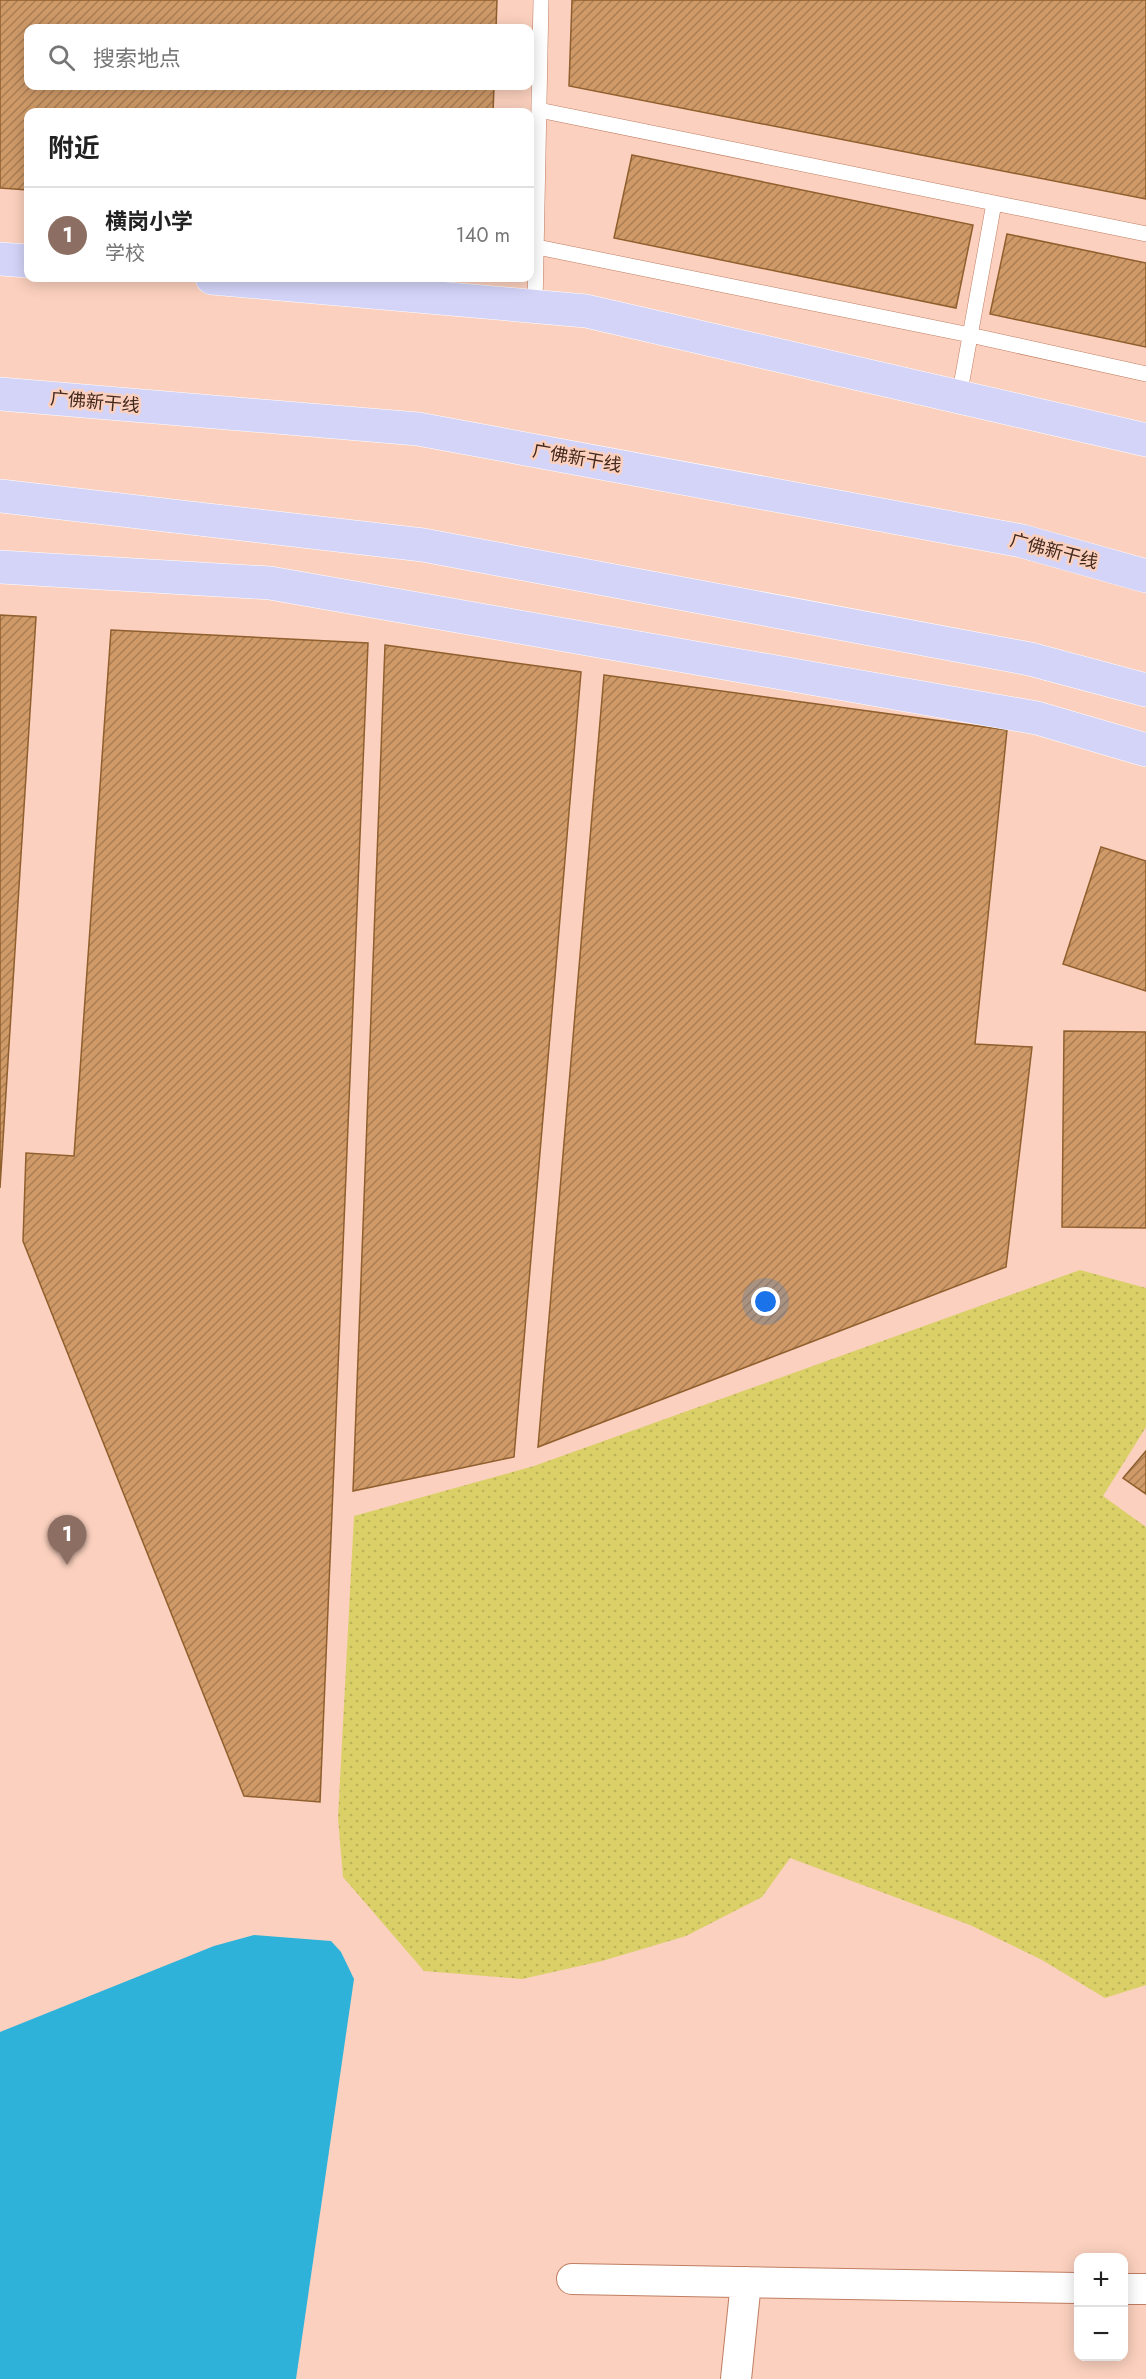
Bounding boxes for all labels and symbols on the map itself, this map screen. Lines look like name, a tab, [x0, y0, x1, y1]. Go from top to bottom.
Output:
street label: 广佛新干线	[49, 385, 141, 419]
street label: 广佛新干线	[530, 437, 624, 479]
street label: 广佛新干线	[1007, 527, 1101, 575]
your location	[751, 1287, 780, 1316]
pin: 1	[48, 1516, 86, 1565]

